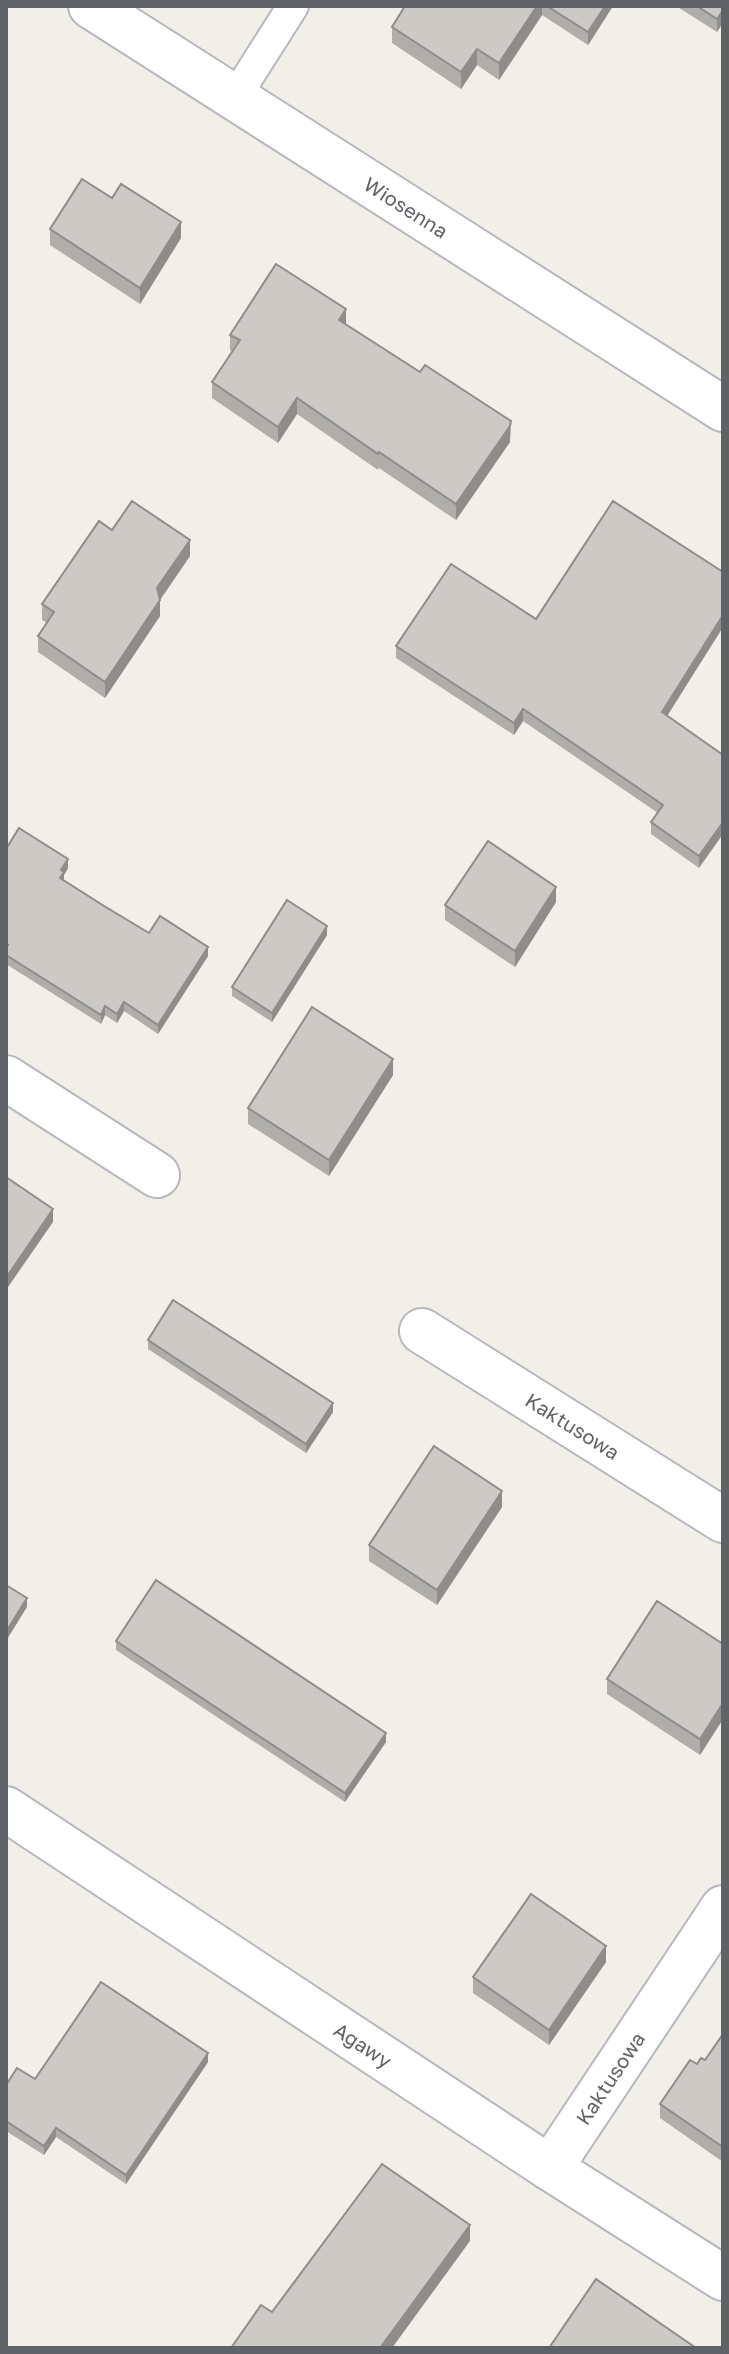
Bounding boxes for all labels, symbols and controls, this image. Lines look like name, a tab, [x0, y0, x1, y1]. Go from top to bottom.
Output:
street label: Wiosenna	[360, 171, 453, 243]
street label: Kaktusowa	[521, 1387, 624, 1464]
street label: Agawy	[330, 2017, 397, 2073]
street label: Kaktusowa	[570, 2027, 649, 2129]

